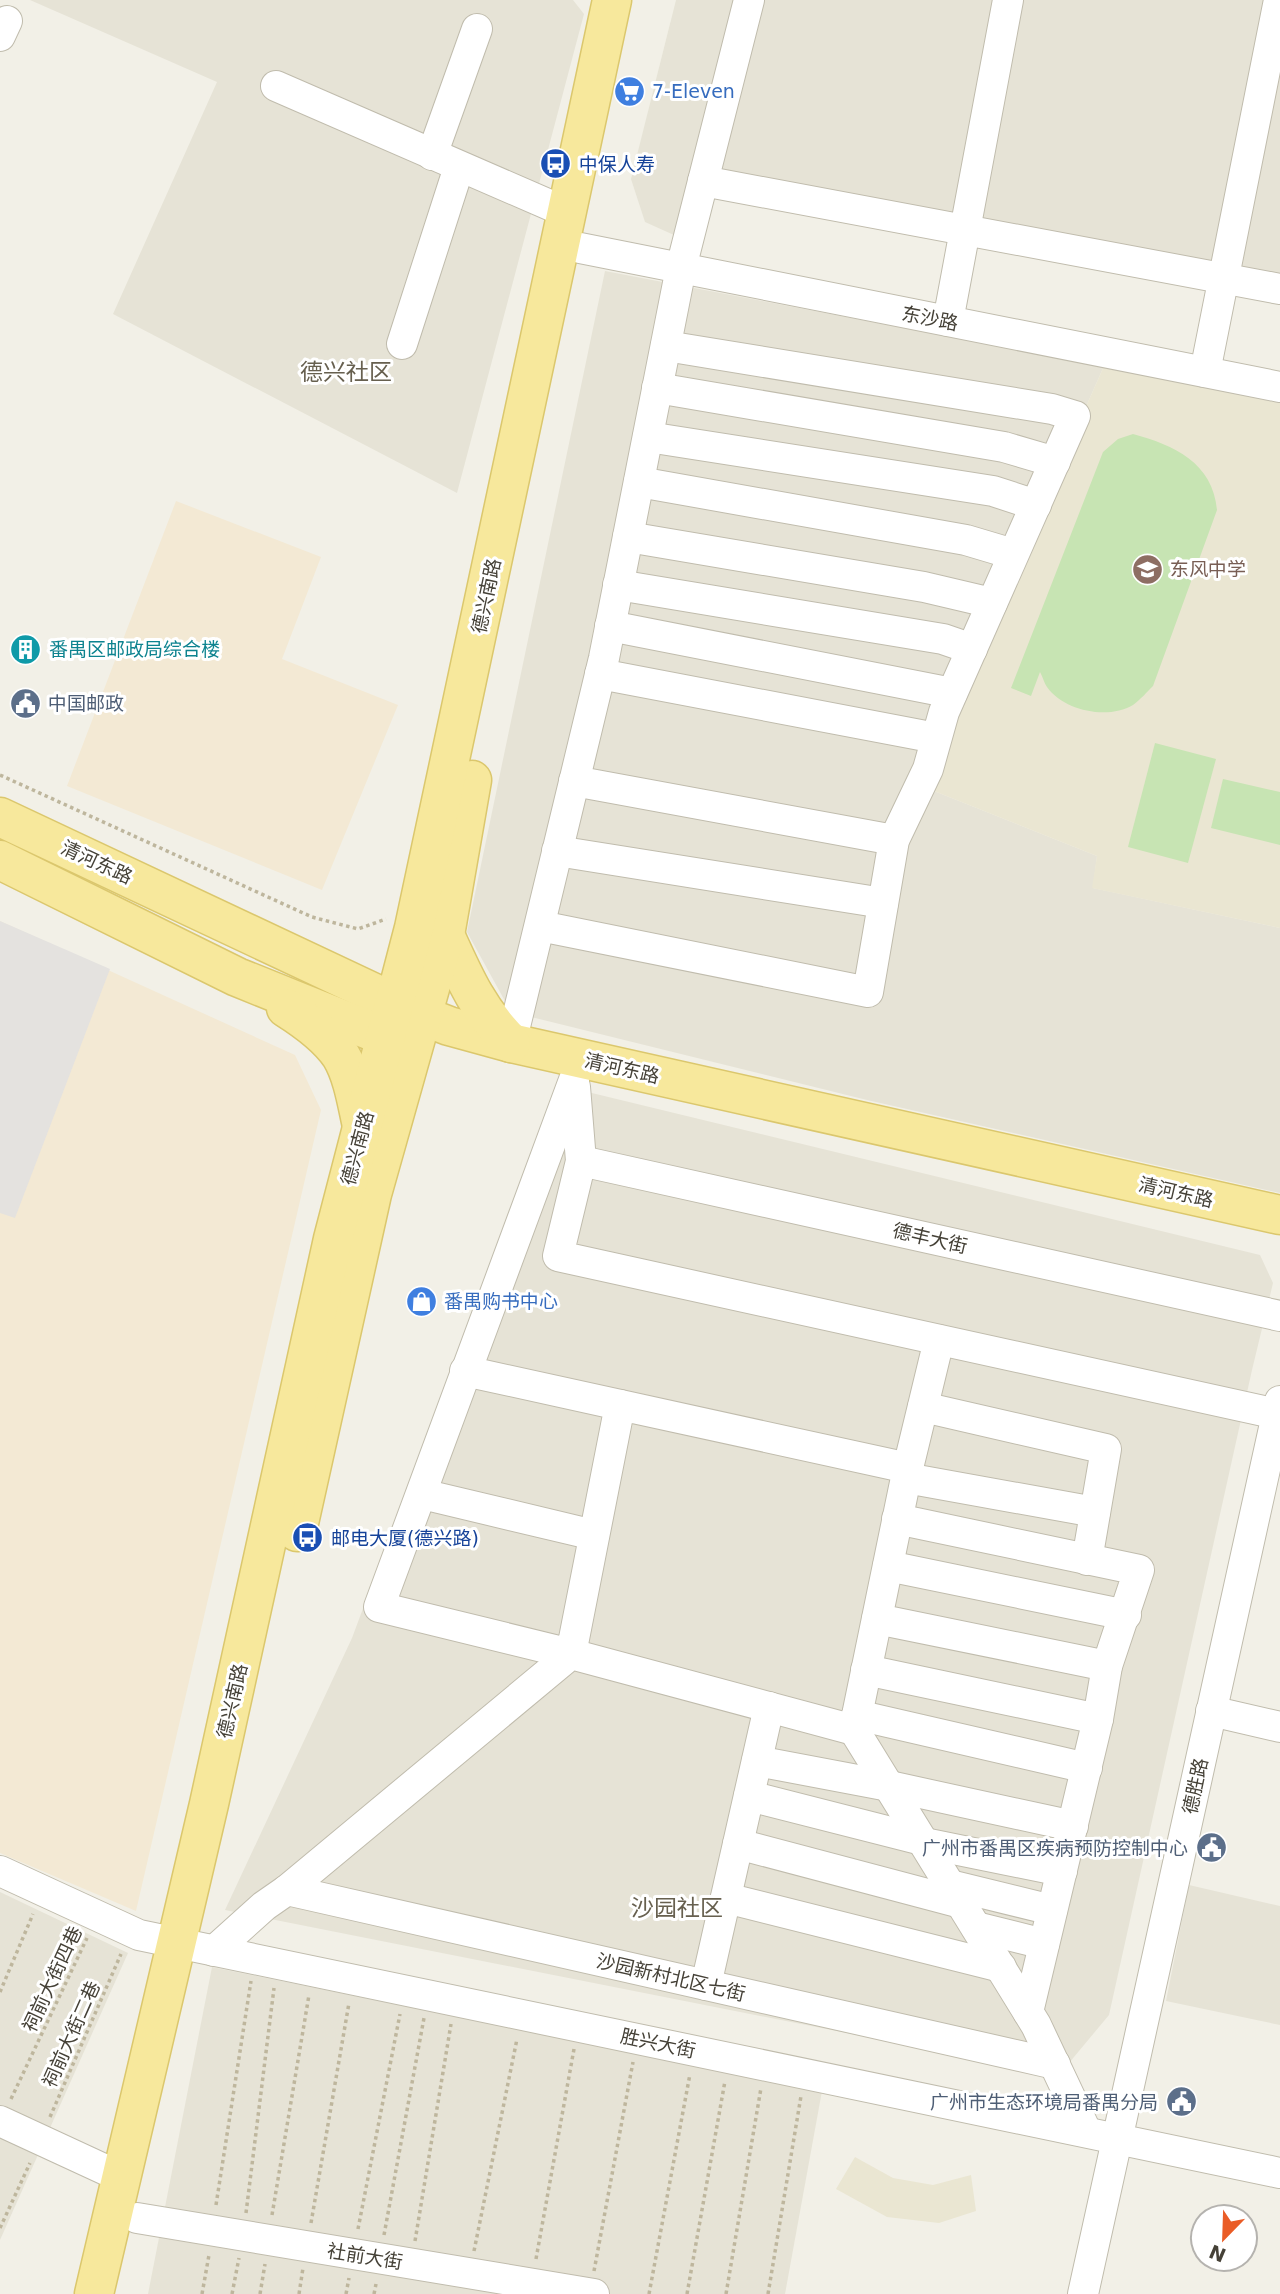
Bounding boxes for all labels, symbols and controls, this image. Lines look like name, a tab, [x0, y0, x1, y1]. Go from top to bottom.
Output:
supermarket icon: 7-Eleven	[612, 74, 646, 108]
place label: 7-Eleven	[652, 80, 735, 102]
bus stop icon: 中保人寿	[539, 147, 573, 181]
place label: 中保人寿	[579, 153, 655, 175]
street label: 东沙路	[900, 302, 960, 334]
district label: 德兴社区	[300, 359, 392, 385]
school or university icon: 东风中学	[1130, 552, 1164, 586]
street label: 德兴南路	[467, 557, 505, 635]
place label: 东风中学	[1170, 558, 1246, 580]
building icon: 番禺区邮政局综合楼	[9, 632, 43, 666]
place label: 番禺区邮政局综合楼	[49, 638, 220, 660]
public building icon: 中国邮政	[8, 686, 42, 720]
place label: 中国邮政	[48, 692, 124, 714]
street label: 清河东路	[58, 836, 136, 888]
street label: 清河东路	[582, 1049, 662, 1087]
street label: 德兴南路	[337, 1108, 377, 1188]
street label: 清河东路	[1136, 1173, 1216, 1211]
street label: 德丰大街	[890, 1219, 970, 1257]
shop icon: 番禺购书中心	[404, 1284, 438, 1318]
place label: 番禺购书中心	[444, 1290, 558, 1312]
bus stop icon: 邮电大厦(德兴路)	[291, 1521, 325, 1555]
place label: 邮电大厦(德兴路)	[331, 1527, 479, 1549]
street label: 德兴南路	[213, 1661, 251, 1741]
street label: 德胜路	[1178, 1756, 1212, 1816]
public building icon: 广州市番禺区疾病预防控制中心	[1194, 1831, 1228, 1865]
place label: 广州市番禺区疾病预防控制中心	[922, 1837, 1188, 1859]
district label: 沙园社区	[631, 1895, 723, 1921]
street label: 祠前大街四巷	[18, 1923, 86, 2035]
street label: 沙园新村北区七街	[594, 1949, 748, 2005]
street label: 祠前大街二巷	[38, 1977, 104, 2091]
street label: 胜兴大街	[619, 2024, 697, 2062]
public building icon: 广州市生态环境局番禺分局	[1164, 2085, 1198, 2119]
place label: 广州市生态环境局番禺分局	[930, 2091, 1158, 2113]
north arrow	[1189, 2203, 1259, 2273]
street label: 社前大街	[326, 2239, 404, 2273]
text: N	[1206, 2240, 1229, 2267]

